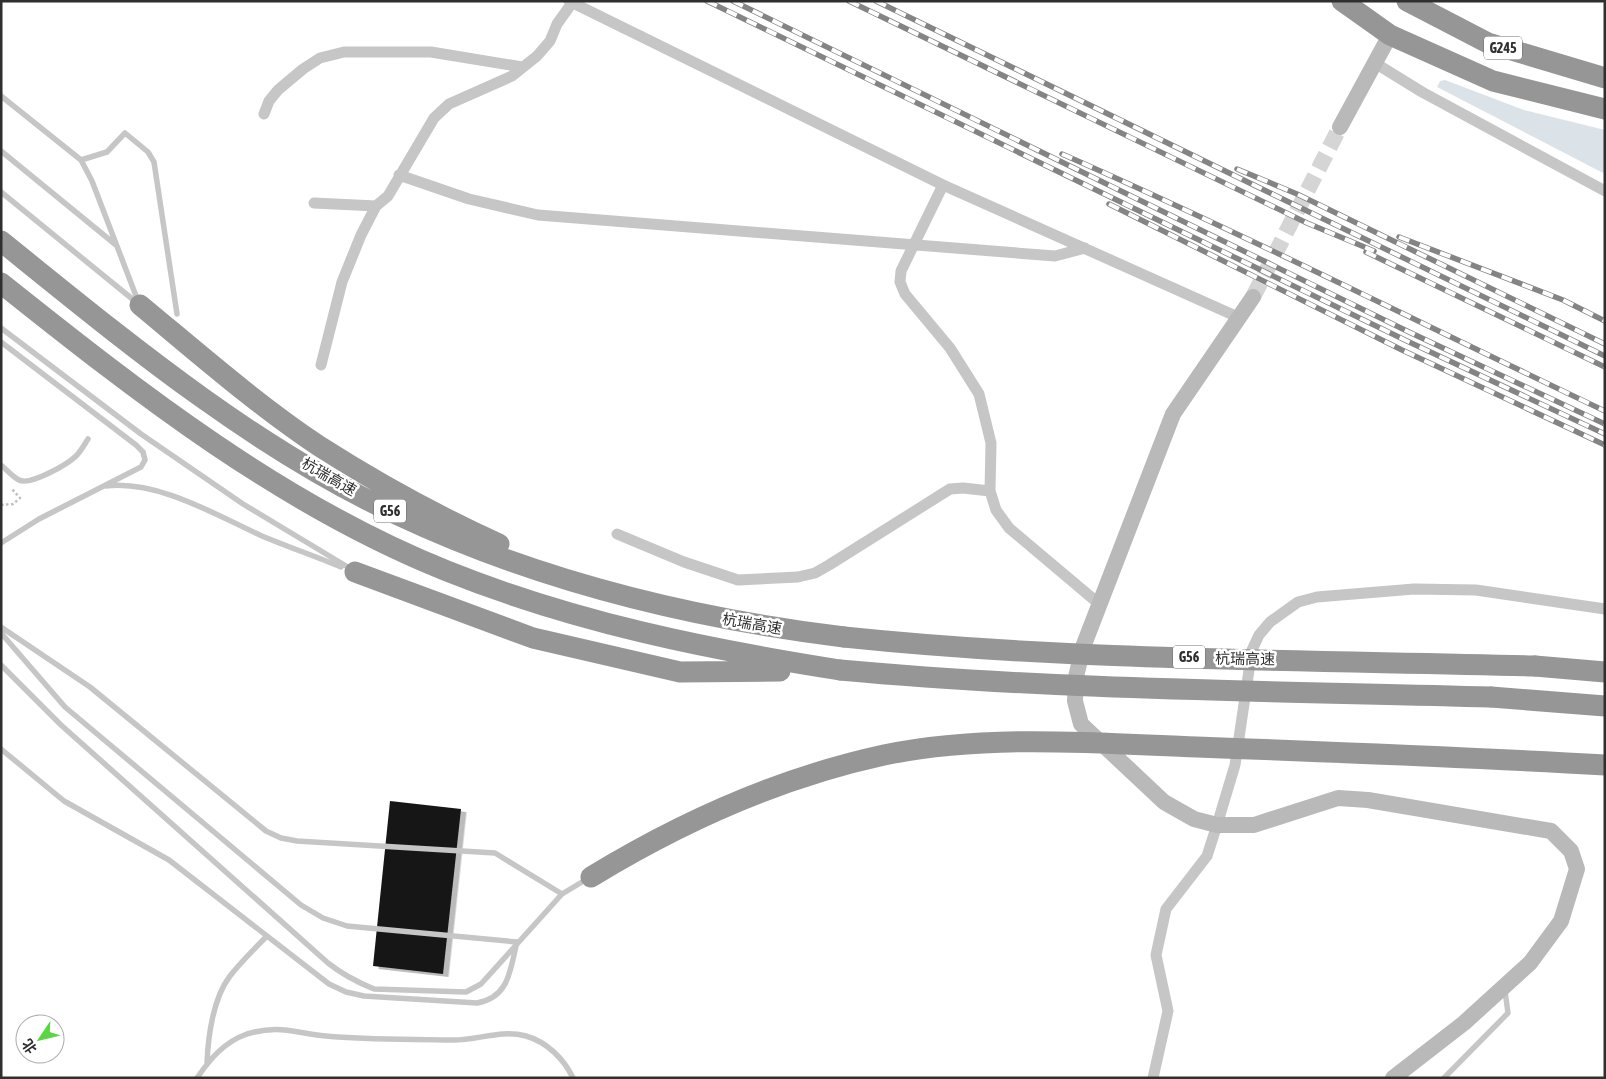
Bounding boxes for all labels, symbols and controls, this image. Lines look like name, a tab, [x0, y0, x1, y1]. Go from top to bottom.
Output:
road number: G245	[1484, 36, 1522, 59]
street label: 杭瑞高速	[299, 454, 359, 499]
road number: G56	[374, 500, 406, 522]
street label: 杭瑞高速	[721, 610, 783, 637]
road number: G56	[1173, 646, 1205, 669]
street label: 杭瑞高速	[1215, 649, 1275, 668]
north arrow	[15, 1014, 65, 1064]
text: 北	[19, 1036, 40, 1057]

